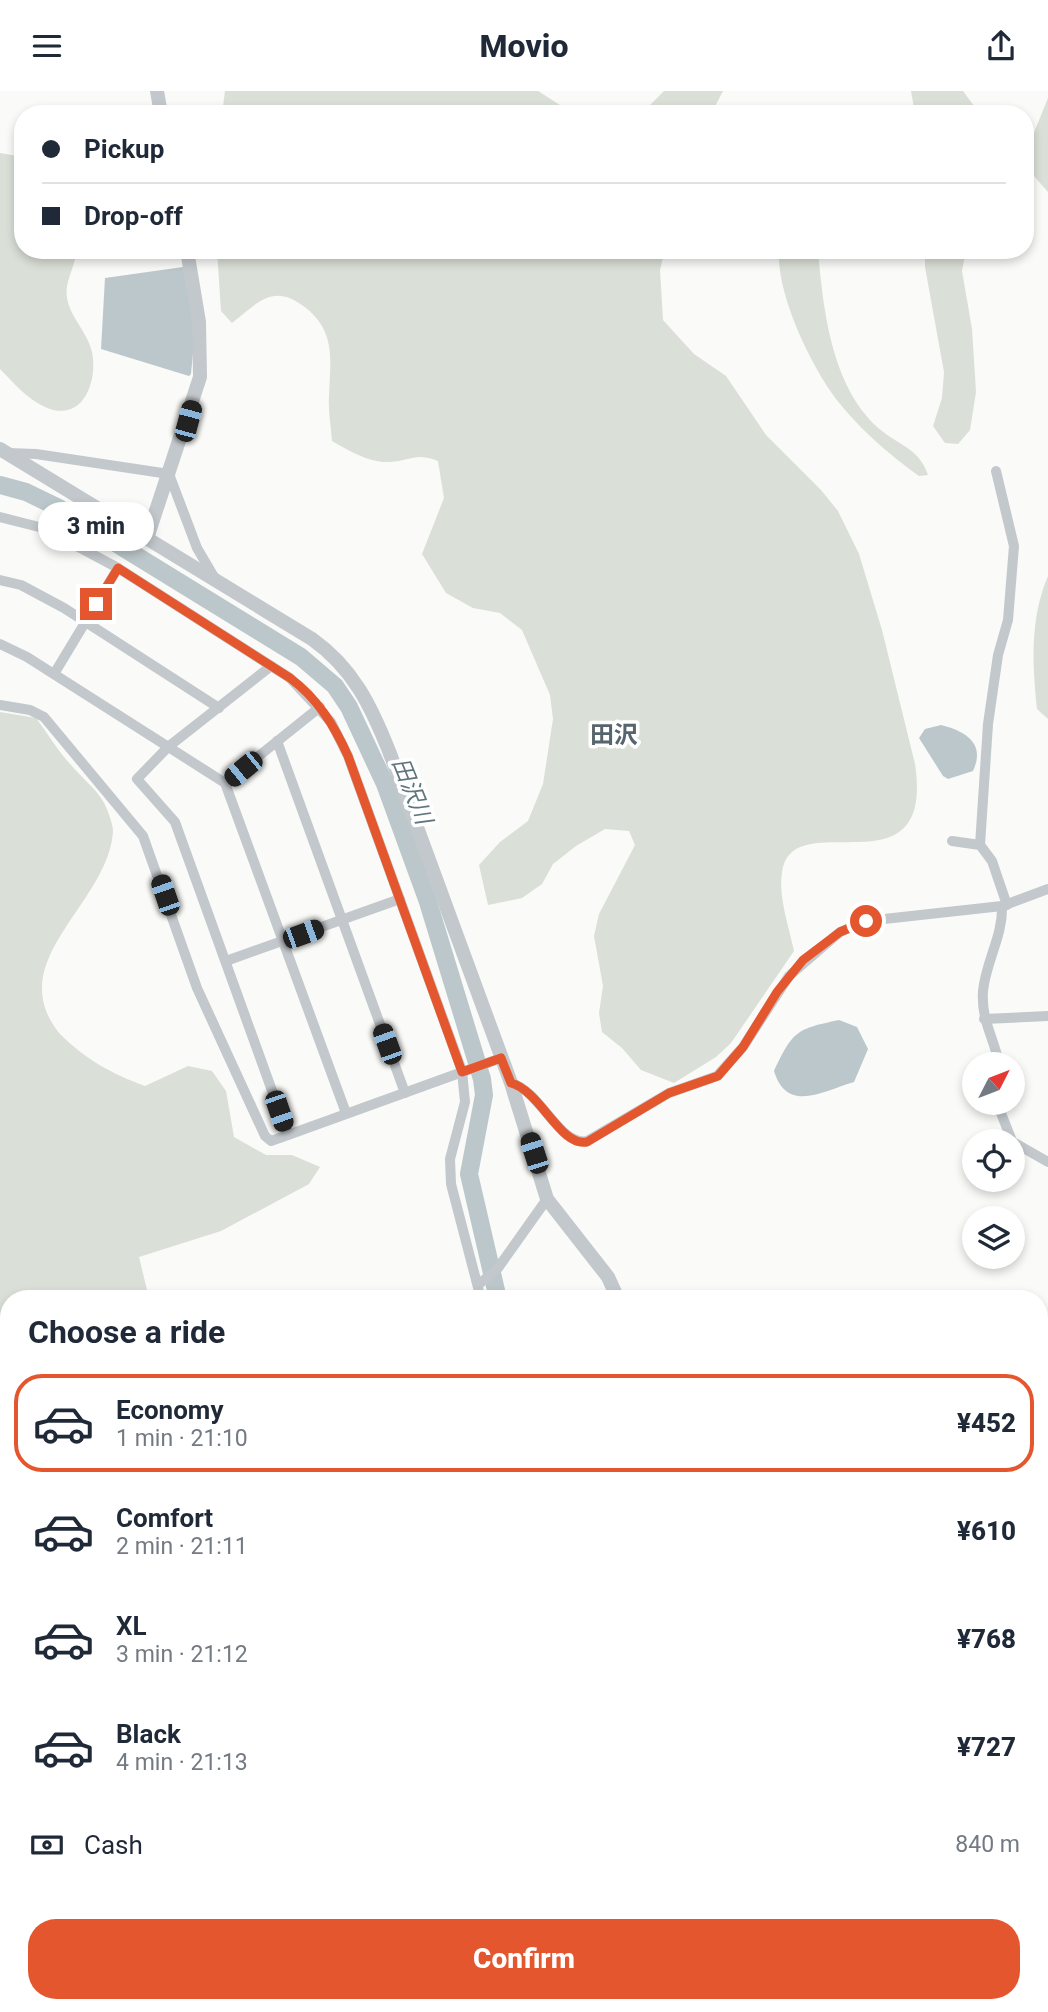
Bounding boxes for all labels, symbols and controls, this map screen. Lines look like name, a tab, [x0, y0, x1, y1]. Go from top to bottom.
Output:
icon: menu	[28, 27, 66, 65]
text: Movio	[480, 27, 568, 65]
icon: share	[982, 27, 1020, 65]
text: Pickup	[84, 134, 164, 164]
text: Drop-off	[84, 201, 183, 231]
car	[173, 398, 204, 444]
callout: 3 min	[38, 503, 154, 552]
text: 3 min	[67, 513, 125, 540]
route end	[80, 588, 112, 620]
district label: 田沢	[590, 721, 638, 749]
car	[221, 748, 266, 790]
water label: 田沢川	[387, 754, 439, 831]
car	[149, 872, 182, 918]
route start	[850, 905, 882, 937]
car	[280, 917, 327, 951]
car	[370, 1021, 405, 1067]
north arrow	[962, 1052, 1026, 1115]
map controls	[962, 1052, 1025, 1269]
car	[263, 1088, 296, 1134]
button: locate	[962, 1129, 1025, 1192]
car	[518, 1130, 551, 1176]
button: layers	[962, 1206, 1025, 1269]
text: Choose a ride	[28, 1313, 225, 1351]
icon: car	[32, 1392, 95, 1455]
text: Economy	[116, 1395, 223, 1425]
text: ¥452	[957, 1408, 1016, 1438]
text: 1 min · 21:10	[116, 1425, 248, 1452]
icon: car	[32, 1500, 95, 1563]
text: Comfort	[116, 1503, 213, 1533]
text: ¥610	[957, 1516, 1016, 1546]
text: 2 min · 21:11	[116, 1533, 248, 1560]
icon: car	[32, 1608, 95, 1671]
text: XL	[116, 1611, 147, 1641]
text: ¥768	[957, 1624, 1016, 1654]
text: 3 min · 21:12	[116, 1641, 248, 1668]
icon: car	[32, 1716, 95, 1779]
text: Black	[116, 1719, 181, 1749]
text: ¥727	[957, 1732, 1016, 1762]
text: 4 min · 21:13	[116, 1749, 248, 1776]
icon: cash	[28, 1826, 66, 1864]
text: Cash	[84, 1830, 143, 1860]
text: 840 m	[955, 1831, 1020, 1858]
button: Confirm	[28, 1919, 1020, 1999]

